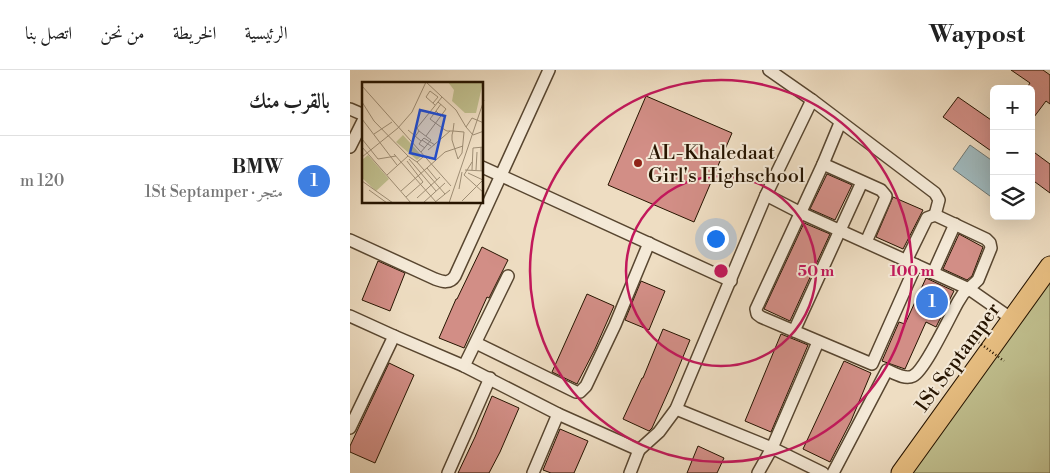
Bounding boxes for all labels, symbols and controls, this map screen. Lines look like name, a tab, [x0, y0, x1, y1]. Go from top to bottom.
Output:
text: Waypost	[929, 20, 1025, 50]
text: اتصل بنا	[25, 22, 72, 45]
text: من نحن	[100, 22, 145, 45]
text: الخريطة	[173, 22, 216, 45]
text: الرئيسية	[244, 22, 288, 45]
inset map	[362, 82, 484, 204]
map controls	[990, 85, 1035, 220]
button: +	[990, 85, 1035, 130]
text: بالقرب منك	[249, 89, 330, 115]
button: −	[990, 130, 1035, 175]
place label: AL-Khaledaat Girl's Highschool	[647, 141, 805, 189]
text: BMW	[232, 155, 283, 179]
marker: AL-Khaledaat Girl's Highschool	[632, 157, 644, 169]
text: 120 m	[20, 171, 64, 191]
text: 1	[310, 171, 318, 191]
button: layers	[990, 175, 1035, 220]
text: متجر · 1St Septamper	[145, 182, 283, 202]
your location	[703, 226, 729, 252]
centre of rings	[712, 262, 730, 280]
text: 50 m	[798, 262, 834, 281]
text: 100 m	[890, 262, 935, 281]
pin: 1	[916, 283, 948, 321]
street label: 1St Septamper	[909, 297, 1005, 417]

